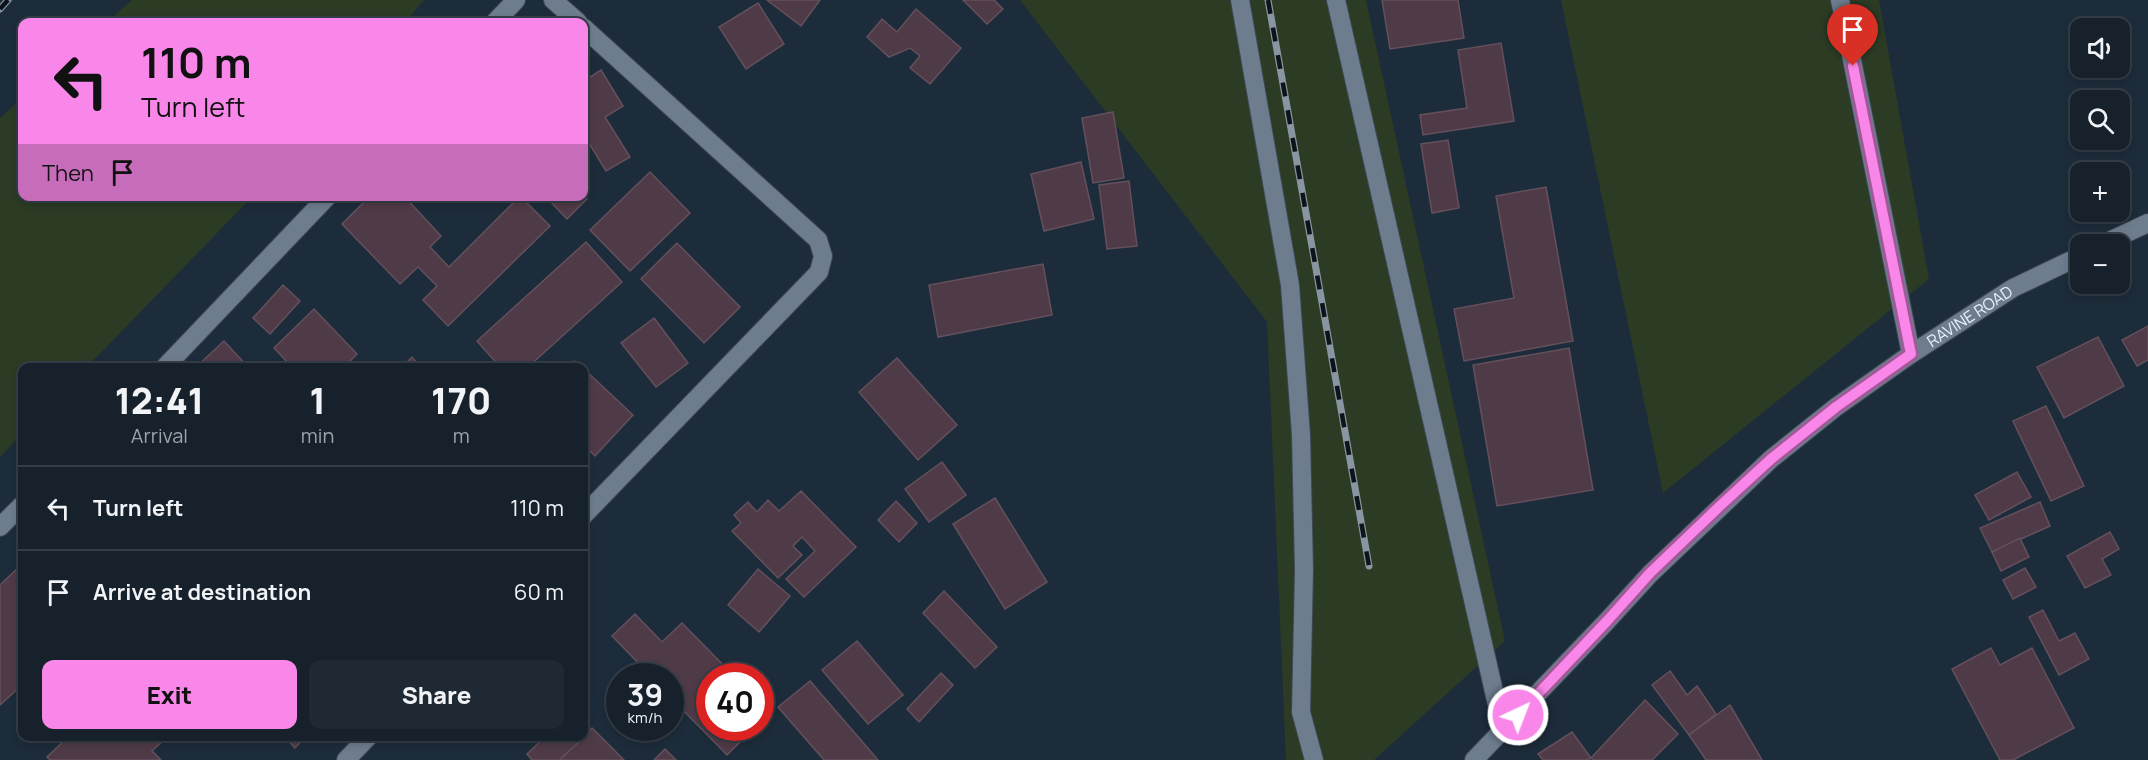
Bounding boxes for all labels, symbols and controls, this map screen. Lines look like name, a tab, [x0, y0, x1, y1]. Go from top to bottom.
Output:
pin	[1827, 4, 1878, 66]
icon: arrive	[1836, 13, 1869, 46]
map controls	[2070, 18, 2130, 294]
button: sound	[2070, 18, 2130, 78]
text: 110 m	[141, 33, 252, 91]
icon: left	[42, 42, 120, 120]
text: Turn left	[141, 88, 245, 125]
button: search	[2070, 90, 2130, 150]
icon: arrive	[106, 156, 139, 189]
text: Then	[42, 158, 94, 188]
button: +	[2070, 162, 2130, 222]
button: −	[2070, 234, 2130, 294]
street label: RAVINE ROAD	[1923, 280, 2017, 352]
text: 12:41	[115, 376, 204, 425]
text: 1	[309, 376, 326, 425]
text: 170	[431, 376, 491, 425]
text: Arrival	[131, 422, 188, 449]
text: min	[301, 422, 334, 449]
text: m	[453, 422, 470, 449]
icon: left	[42, 492, 75, 525]
text: Turn left	[93, 493, 183, 523]
text: 110 m	[510, 493, 564, 523]
icon: arrive	[42, 576, 75, 609]
text: Arrive at destination	[93, 577, 311, 607]
text: 60 m	[514, 577, 564, 607]
button: Exit	[42, 660, 297, 729]
button: Share	[309, 660, 564, 729]
speed limit sign: 40	[696, 663, 774, 741]
text: 39	[627, 674, 663, 715]
position arrow	[1486, 683, 1550, 747]
text: km/h	[628, 707, 662, 728]

